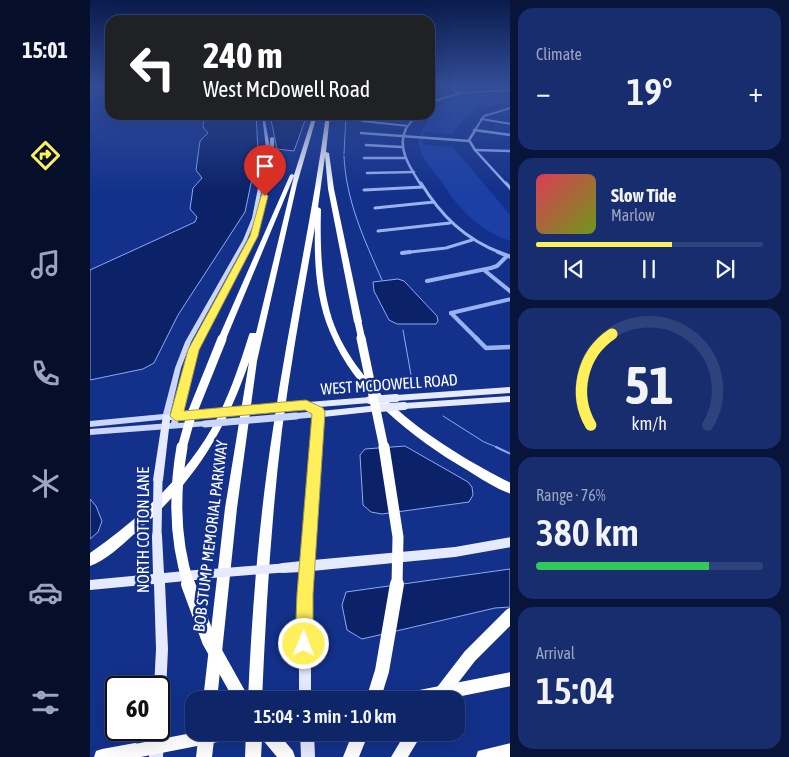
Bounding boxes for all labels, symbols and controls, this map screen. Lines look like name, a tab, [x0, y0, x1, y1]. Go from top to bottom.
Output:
icon: left	[120, 35, 185, 100]
text: 240 m	[203, 35, 282, 75]
text: 15:01	[22, 37, 68, 63]
text: Climate	[536, 45, 582, 63]
text: 19°	[626, 70, 673, 113]
text: West McDowell Road	[203, 76, 370, 102]
text: −	[536, 76, 551, 108]
text: +	[748, 76, 763, 108]
icon: directions	[28, 138, 63, 173]
pin	[244, 145, 286, 196]
icon: arrive	[251, 152, 279, 180]
text: Slow Tide	[611, 184, 676, 206]
text: Marlow	[611, 206, 655, 224]
icon: music	[28, 247, 63, 282]
icon: previous	[560, 255, 588, 283]
icon: pause	[635, 255, 663, 283]
icon: next	[711, 255, 739, 283]
text: 51	[625, 355, 674, 415]
icon: phone	[28, 356, 63, 391]
street label: WEST MCDOWELL ROAD	[320, 370, 458, 398]
text: km/h	[632, 413, 667, 434]
street label: BOB STUMP MEMORIAL PARKWAY	[189, 438, 231, 633]
icon: climate	[28, 466, 63, 501]
street label: NORTH COTTON LANE	[134, 467, 152, 593]
text: Range · 76%	[536, 486, 606, 504]
text: 380 km	[536, 511, 639, 554]
icon: car	[28, 575, 63, 610]
position arrow	[277, 617, 329, 669]
text: Arrival	[536, 644, 575, 662]
text: 15:04	[536, 669, 615, 712]
speed limit sign: 60	[105, 676, 170, 741]
icon: filters	[28, 685, 63, 720]
text: 15:04 · 3 min · 1.0 km	[254, 705, 396, 727]

